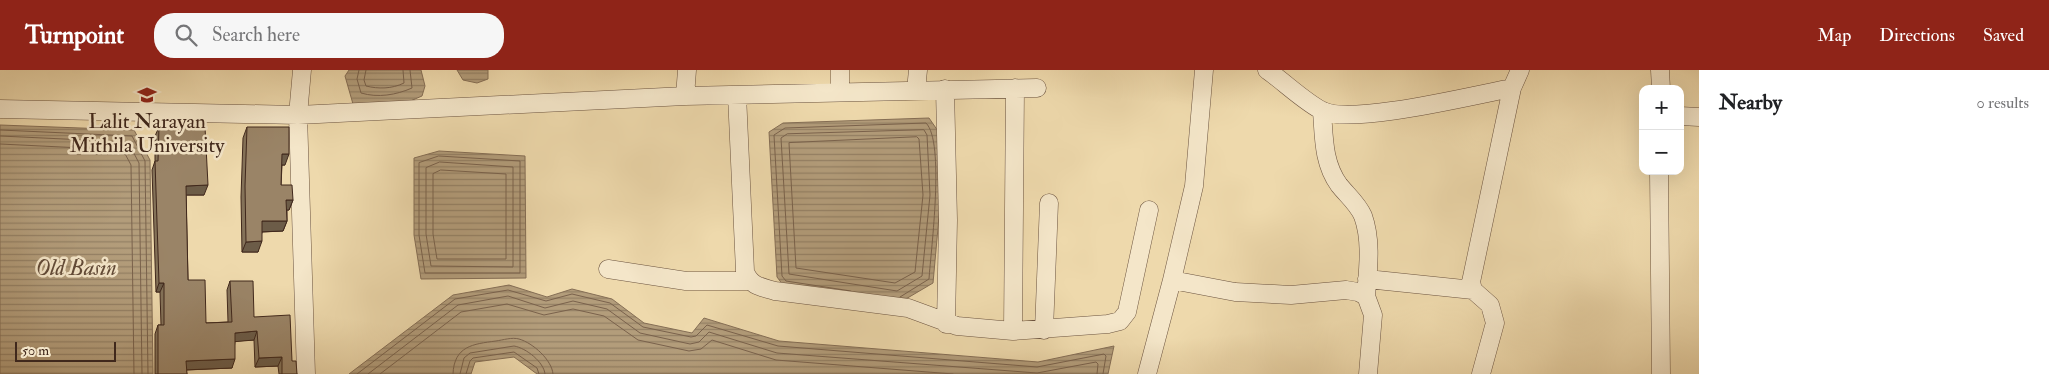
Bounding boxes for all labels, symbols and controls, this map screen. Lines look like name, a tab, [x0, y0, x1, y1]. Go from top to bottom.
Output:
search box	[154, 13, 504, 58]
text: Turnpoint	[25, 20, 124, 51]
icon: search	[172, 21, 200, 49]
text: Search here	[212, 23, 300, 47]
text: Map	[1818, 24, 1851, 47]
text: Directions	[1879, 24, 1955, 47]
text: Saved	[1983, 24, 2024, 47]
school or university icon: Lalit Narayan Mithila University	[136, 84, 158, 106]
map controls	[1639, 85, 1684, 175]
button: +	[1639, 85, 1684, 130]
text: Nearby	[1719, 89, 1782, 116]
text: 0 results	[1976, 93, 2029, 113]
place label: Lalit Narayan Mithila University	[69, 108, 225, 159]
button: −	[1639, 130, 1684, 175]
water label: Old Basin	[35, 254, 117, 282]
scale bar	[15, 339, 116, 362]
text: 50 m	[22, 342, 49, 359]

